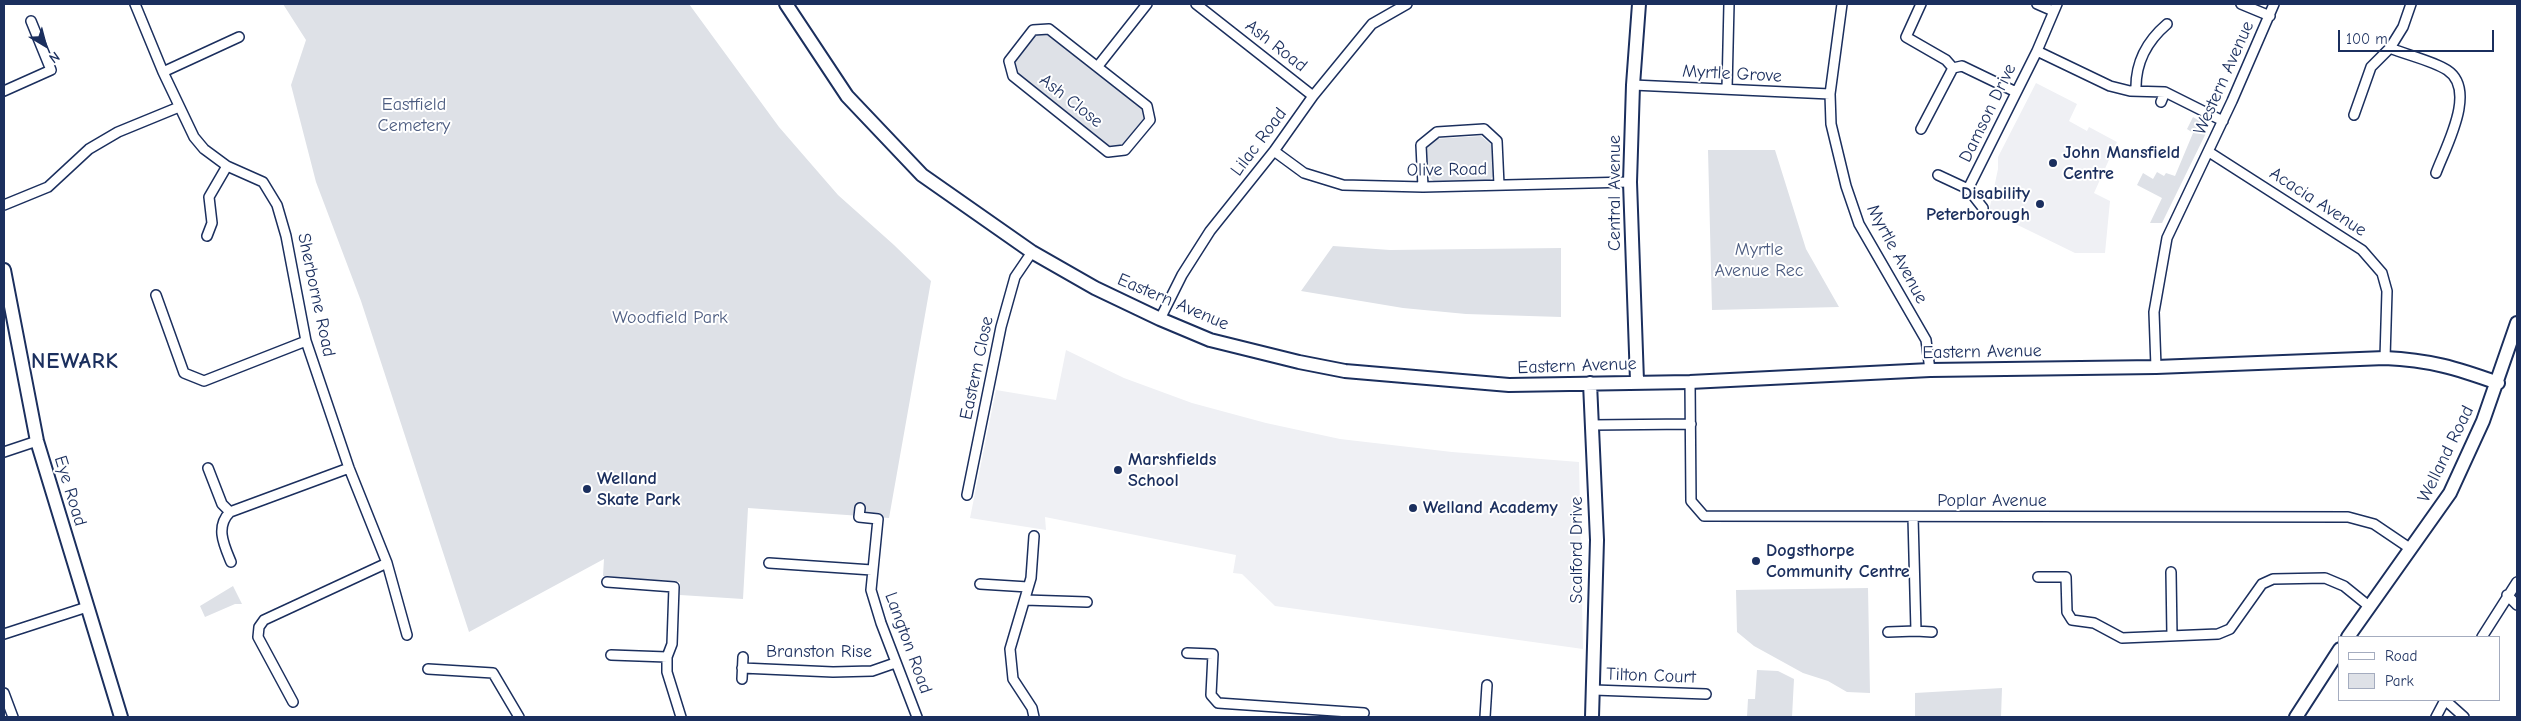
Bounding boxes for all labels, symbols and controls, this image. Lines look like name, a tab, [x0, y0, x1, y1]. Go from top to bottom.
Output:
street label: Ash Road	[1241, 15, 1311, 77]
street label: Western Avenue	[2189, 18, 2259, 138]
north arrow	[20, 20, 70, 70]
scale bar	[2341, 20, 2497, 52]
text: 100 m	[2346, 30, 2388, 48]
text: N	[46, 48, 63, 67]
street label: Damson Drive	[1955, 60, 2021, 166]
street label: Myrtle Grove	[1682, 61, 1782, 87]
street label: Ash Close	[1035, 70, 1107, 132]
park label: Eastfield Cemetery	[378, 94, 450, 136]
street label: Lilac Road	[1226, 104, 1292, 180]
street label: Central Avenue	[1604, 135, 1626, 251]
place label: John Mansfield Centre	[2063, 142, 2180, 184]
marker: John Mansfield Centre	[2047, 157, 2059, 169]
street label: Olive Road	[1406, 158, 1488, 182]
street label: Acacia Avenue	[2265, 163, 2371, 241]
place label: Disability Peterborough	[1926, 183, 2030, 225]
marker: Disability Peterborough	[2034, 198, 2046, 210]
street label: Myrtle Avenue	[1862, 201, 1932, 307]
street label: Sherborne Road	[292, 231, 340, 359]
park label: Myrtle Avenue Rec	[1714, 239, 1804, 282]
street label: Eastern Avenue	[1114, 269, 1232, 335]
park label: Woodfield Park	[612, 307, 728, 329]
street label: Eastern Close	[955, 314, 999, 422]
street label: Eastern Avenue	[1922, 340, 2042, 364]
district label: NEWARK	[30, 349, 120, 375]
street label: Eastern Avenue	[1517, 353, 1637, 379]
street label: Welland Road	[2413, 402, 2479, 506]
place label: Marshfields School	[1128, 449, 1216, 492]
street label: Eye Road	[49, 453, 91, 529]
marker: Marshfields School	[1112, 464, 1124, 476]
place label: Welland Skate Park	[597, 468, 680, 510]
marker: Welland Skate Park	[581, 483, 593, 495]
street label: Poplar Avenue	[1937, 490, 2047, 512]
place label: Welland Academy	[1423, 497, 1558, 519]
street label: Scalford Drive	[1566, 497, 1588, 603]
marker: Welland Academy	[1407, 502, 1419, 514]
place label: Dogsthorpe Community Centre	[1766, 540, 1910, 582]
marker: Dogsthorpe Community Centre	[1750, 555, 1762, 567]
street label: Langton Road	[880, 589, 936, 697]
legend	[2338, 636, 2501, 701]
street label: Branston Rise	[766, 641, 872, 663]
text: Road	[2385, 647, 2417, 665]
street label: Tilton Court	[1606, 664, 1696, 688]
text: Park	[2385, 672, 2414, 690]

